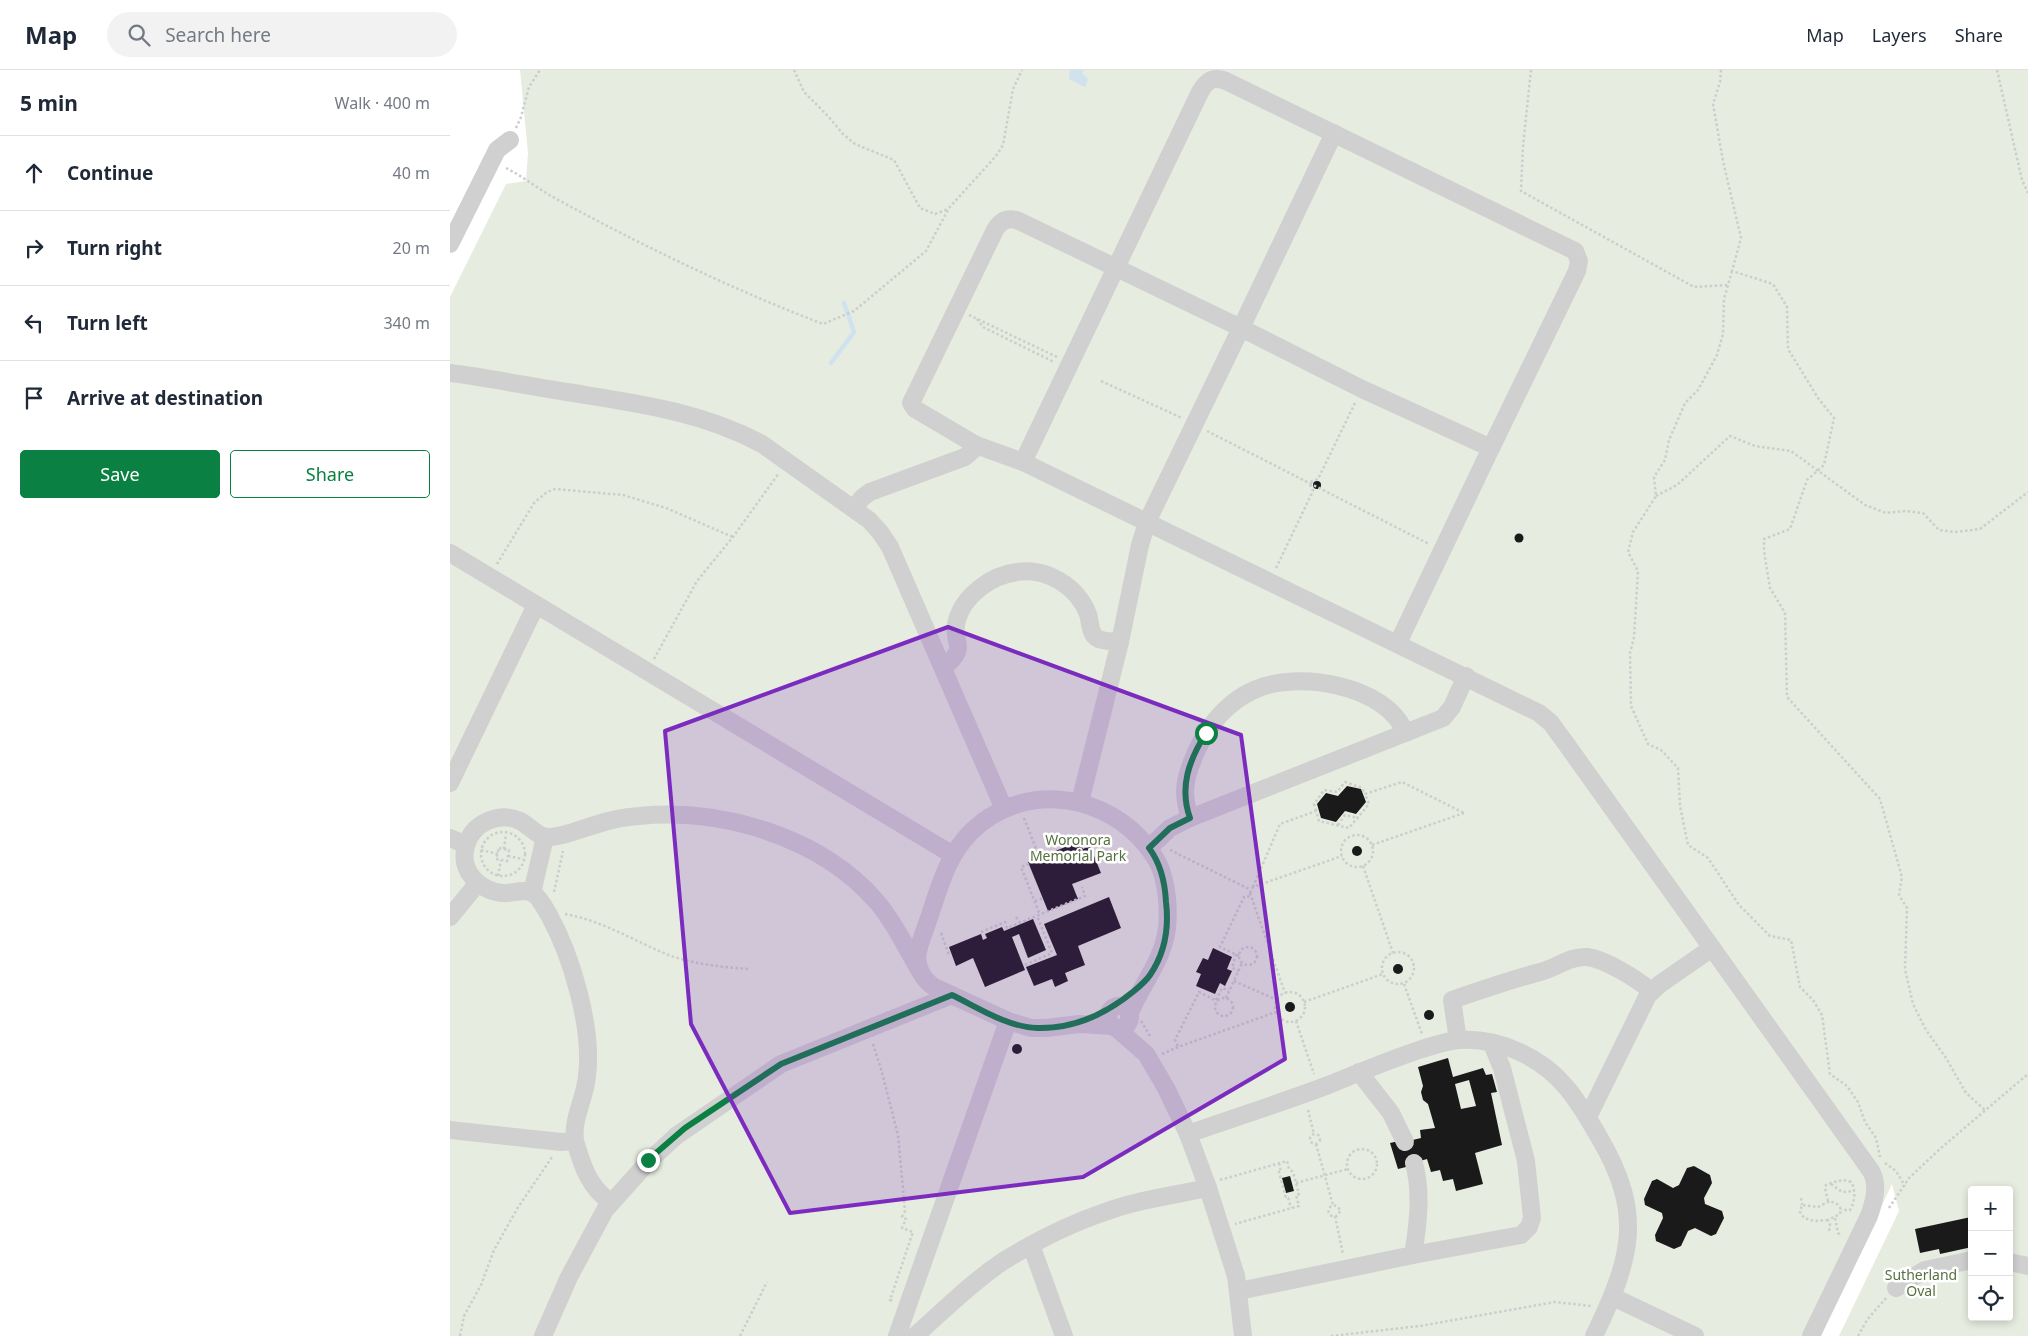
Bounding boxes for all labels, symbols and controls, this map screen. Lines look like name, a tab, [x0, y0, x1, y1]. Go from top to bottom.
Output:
search box	[107, 12, 457, 57]
text: Map	[25, 18, 77, 51]
icon: search	[125, 21, 153, 49]
text: Search here	[165, 22, 271, 48]
text: Map	[1806, 23, 1844, 47]
text: Layers	[1872, 23, 1927, 47]
text: Share	[1955, 23, 2003, 47]
text: 5 min	[20, 89, 78, 117]
text: Walk · 400 m	[335, 92, 430, 114]
icon: ahead	[20, 159, 48, 187]
text: Continue	[67, 160, 153, 186]
text: 40 m	[393, 162, 430, 184]
icon: right	[20, 234, 48, 262]
text: Turn right	[67, 235, 162, 261]
text: 20 m	[393, 237, 430, 259]
icon: left	[20, 309, 48, 337]
text: Turn left	[67, 310, 148, 336]
text: 340 m	[383, 312, 430, 334]
icon: arrive	[20, 384, 48, 412]
text: Arrive at destination	[67, 385, 263, 411]
button: Save	[20, 450, 220, 498]
button: Share	[230, 450, 430, 498]
route start	[1195, 722, 1218, 745]
park label: Woronora Memorial Park	[1030, 830, 1127, 865]
route end	[637, 1149, 660, 1172]
map controls	[1968, 1186, 2013, 1321]
button: +	[1968, 1186, 2013, 1231]
button: −	[1968, 1231, 2013, 1276]
park label: Sutherland Oval	[1885, 1265, 1957, 1300]
button: locate	[1968, 1276, 2013, 1321]

